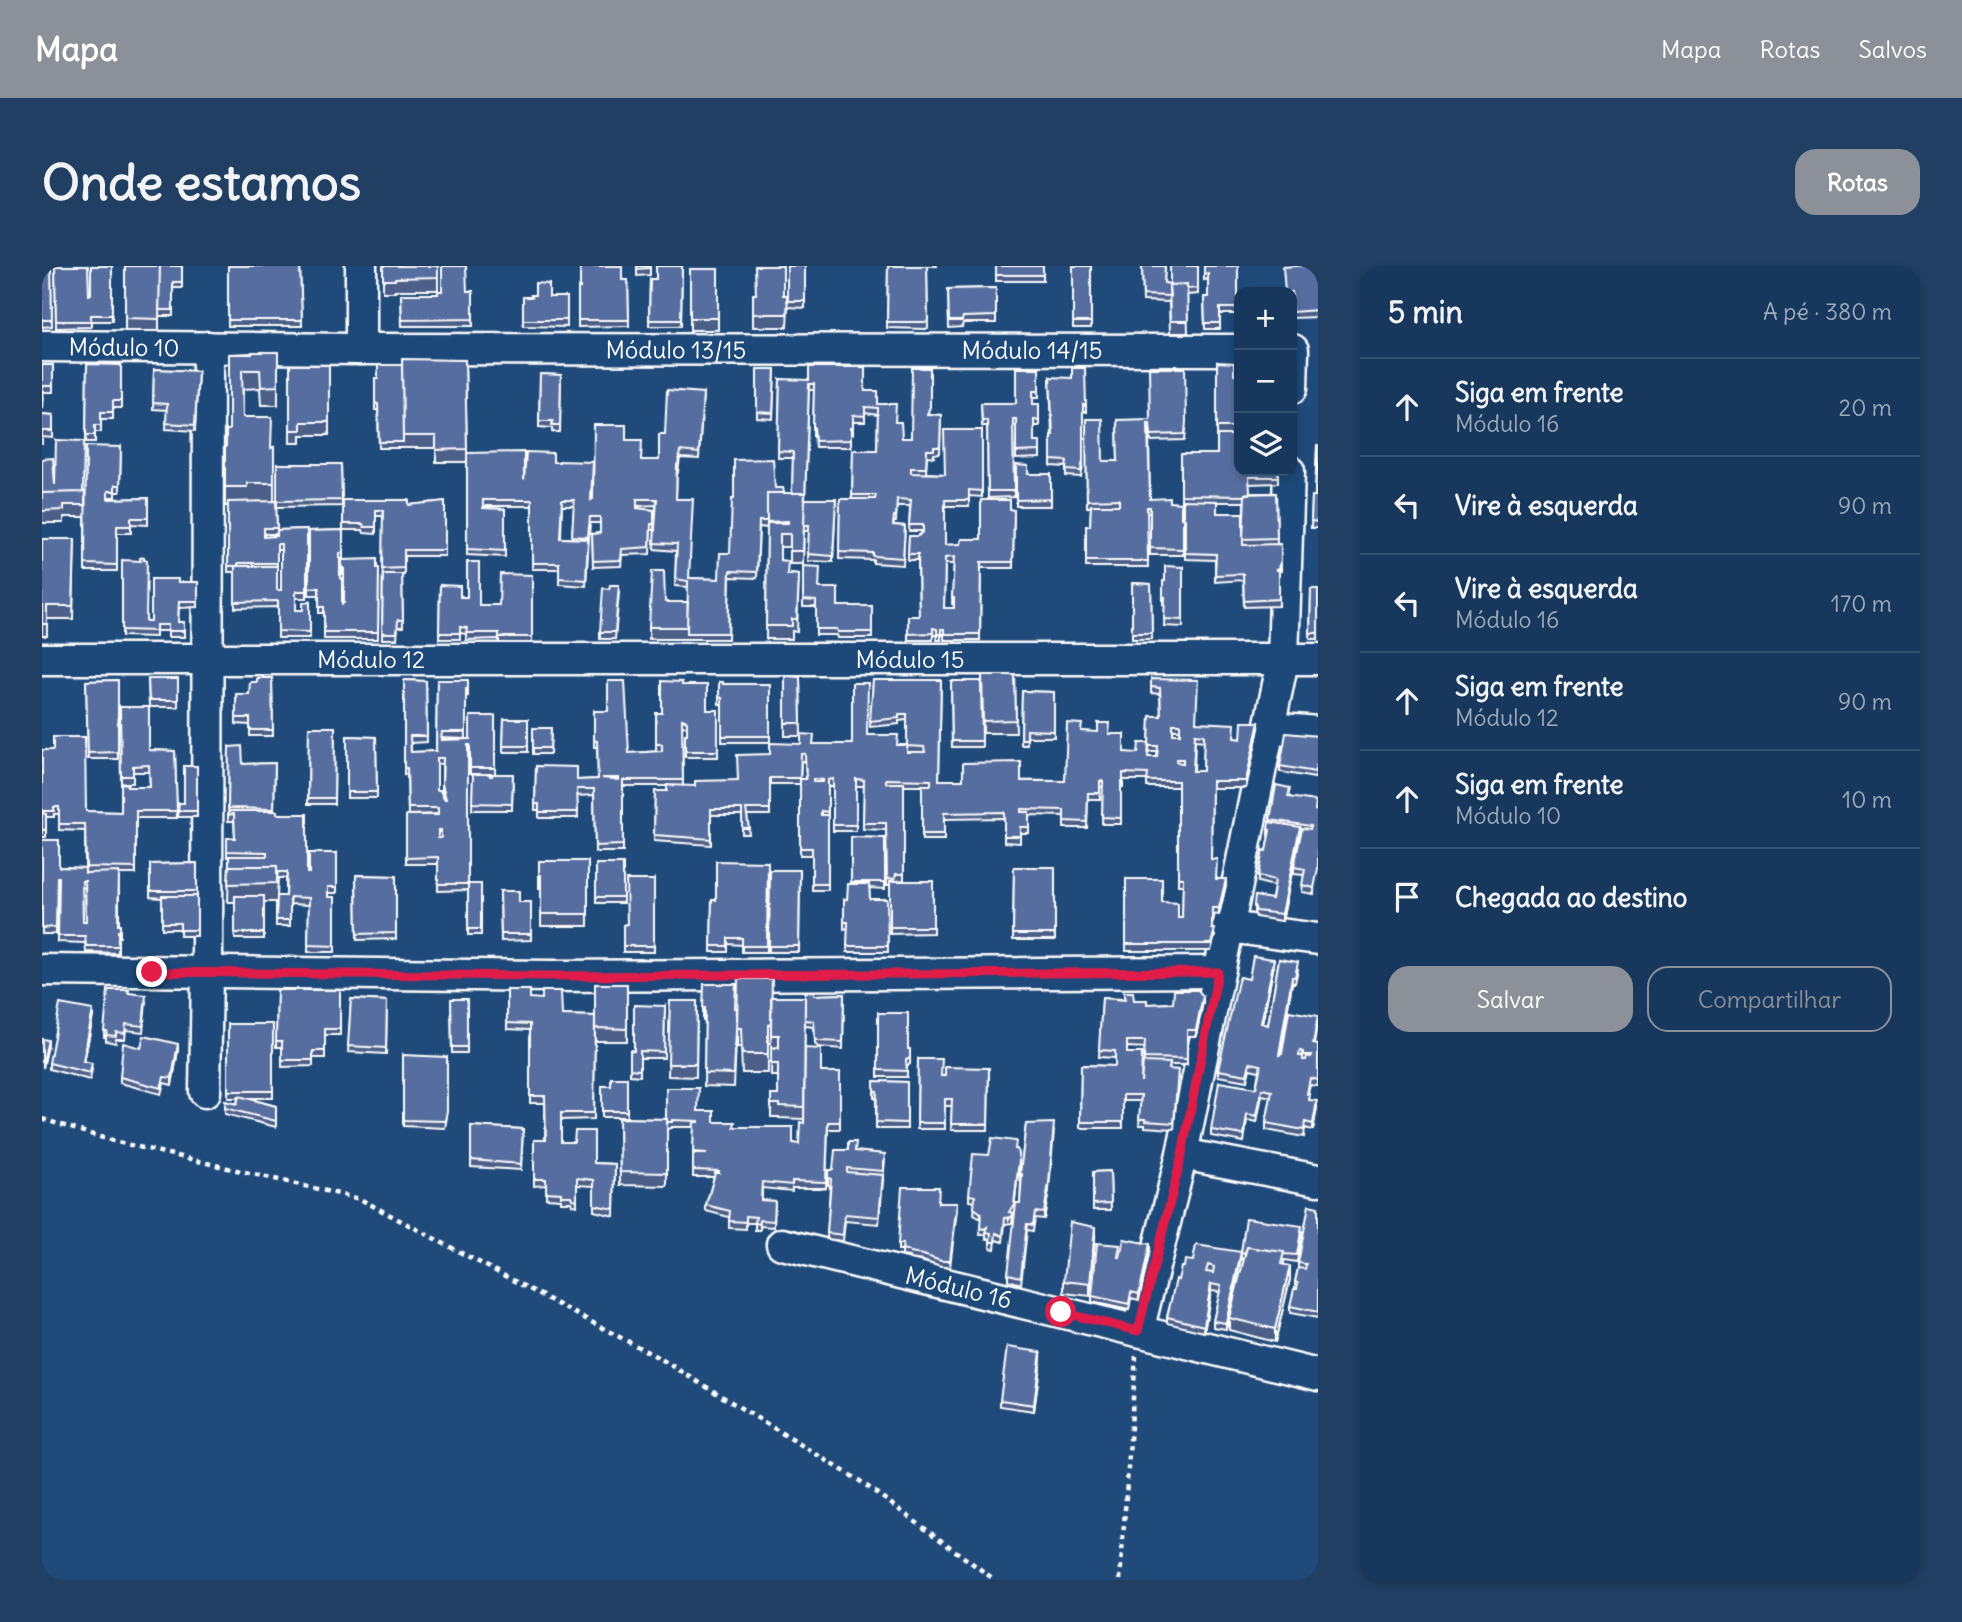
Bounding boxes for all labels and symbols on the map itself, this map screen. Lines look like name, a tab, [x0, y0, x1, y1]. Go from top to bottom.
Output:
street label: Módulo 10	[68, 331, 180, 362]
street label: Módulo 13/15	[606, 334, 746, 364]
street label: Módulo 14/15	[961, 335, 1103, 365]
street label: Módulo 12	[317, 644, 425, 674]
street label: Módulo 15	[856, 644, 964, 674]
route end	[136, 956, 167, 987]
street label: Módulo 16	[902, 1260, 1015, 1315]
route start	[1045, 1296, 1076, 1327]

